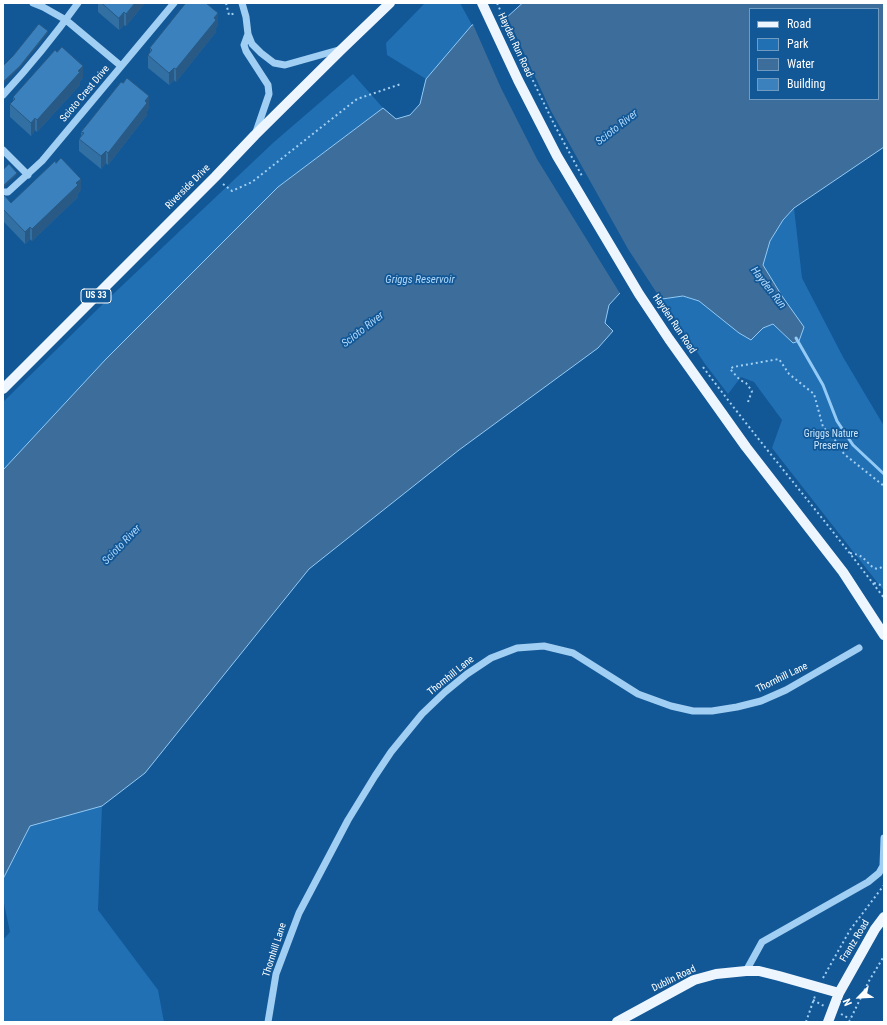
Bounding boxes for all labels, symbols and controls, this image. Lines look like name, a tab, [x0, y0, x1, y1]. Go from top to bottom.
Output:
legend	[749, 8, 879, 100]
street label: Hayden Run Road	[495, 11, 535, 79]
text: Road	[787, 17, 811, 31]
text: Park	[787, 37, 808, 51]
text: Water	[787, 57, 815, 71]
street label: Scioto Crest Drive	[58, 63, 112, 125]
text: Building	[787, 77, 825, 91]
water label: Scioto River	[593, 107, 641, 149]
street label: Riverside Drive	[163, 162, 213, 212]
water label: Hayden Run	[747, 264, 789, 312]
water label: Griggs Reservoir	[385, 273, 455, 287]
road number: US 33	[81, 289, 111, 303]
street label: Hayden Run Road	[650, 292, 698, 356]
water label: Scioto River	[339, 309, 387, 351]
park label: Griggs Nature Preserve	[804, 428, 858, 452]
water label: Scioto River	[100, 522, 144, 568]
street label: Thornhill Lane	[425, 654, 477, 698]
street label: Thornhill Lane	[754, 660, 810, 696]
street label: Frantz Road	[838, 918, 872, 964]
street label: Thornhill Lane	[261, 922, 289, 978]
street label: Dublin Road	[650, 963, 698, 995]
north arrow	[839, 977, 879, 1017]
text: N	[840, 996, 855, 1008]

